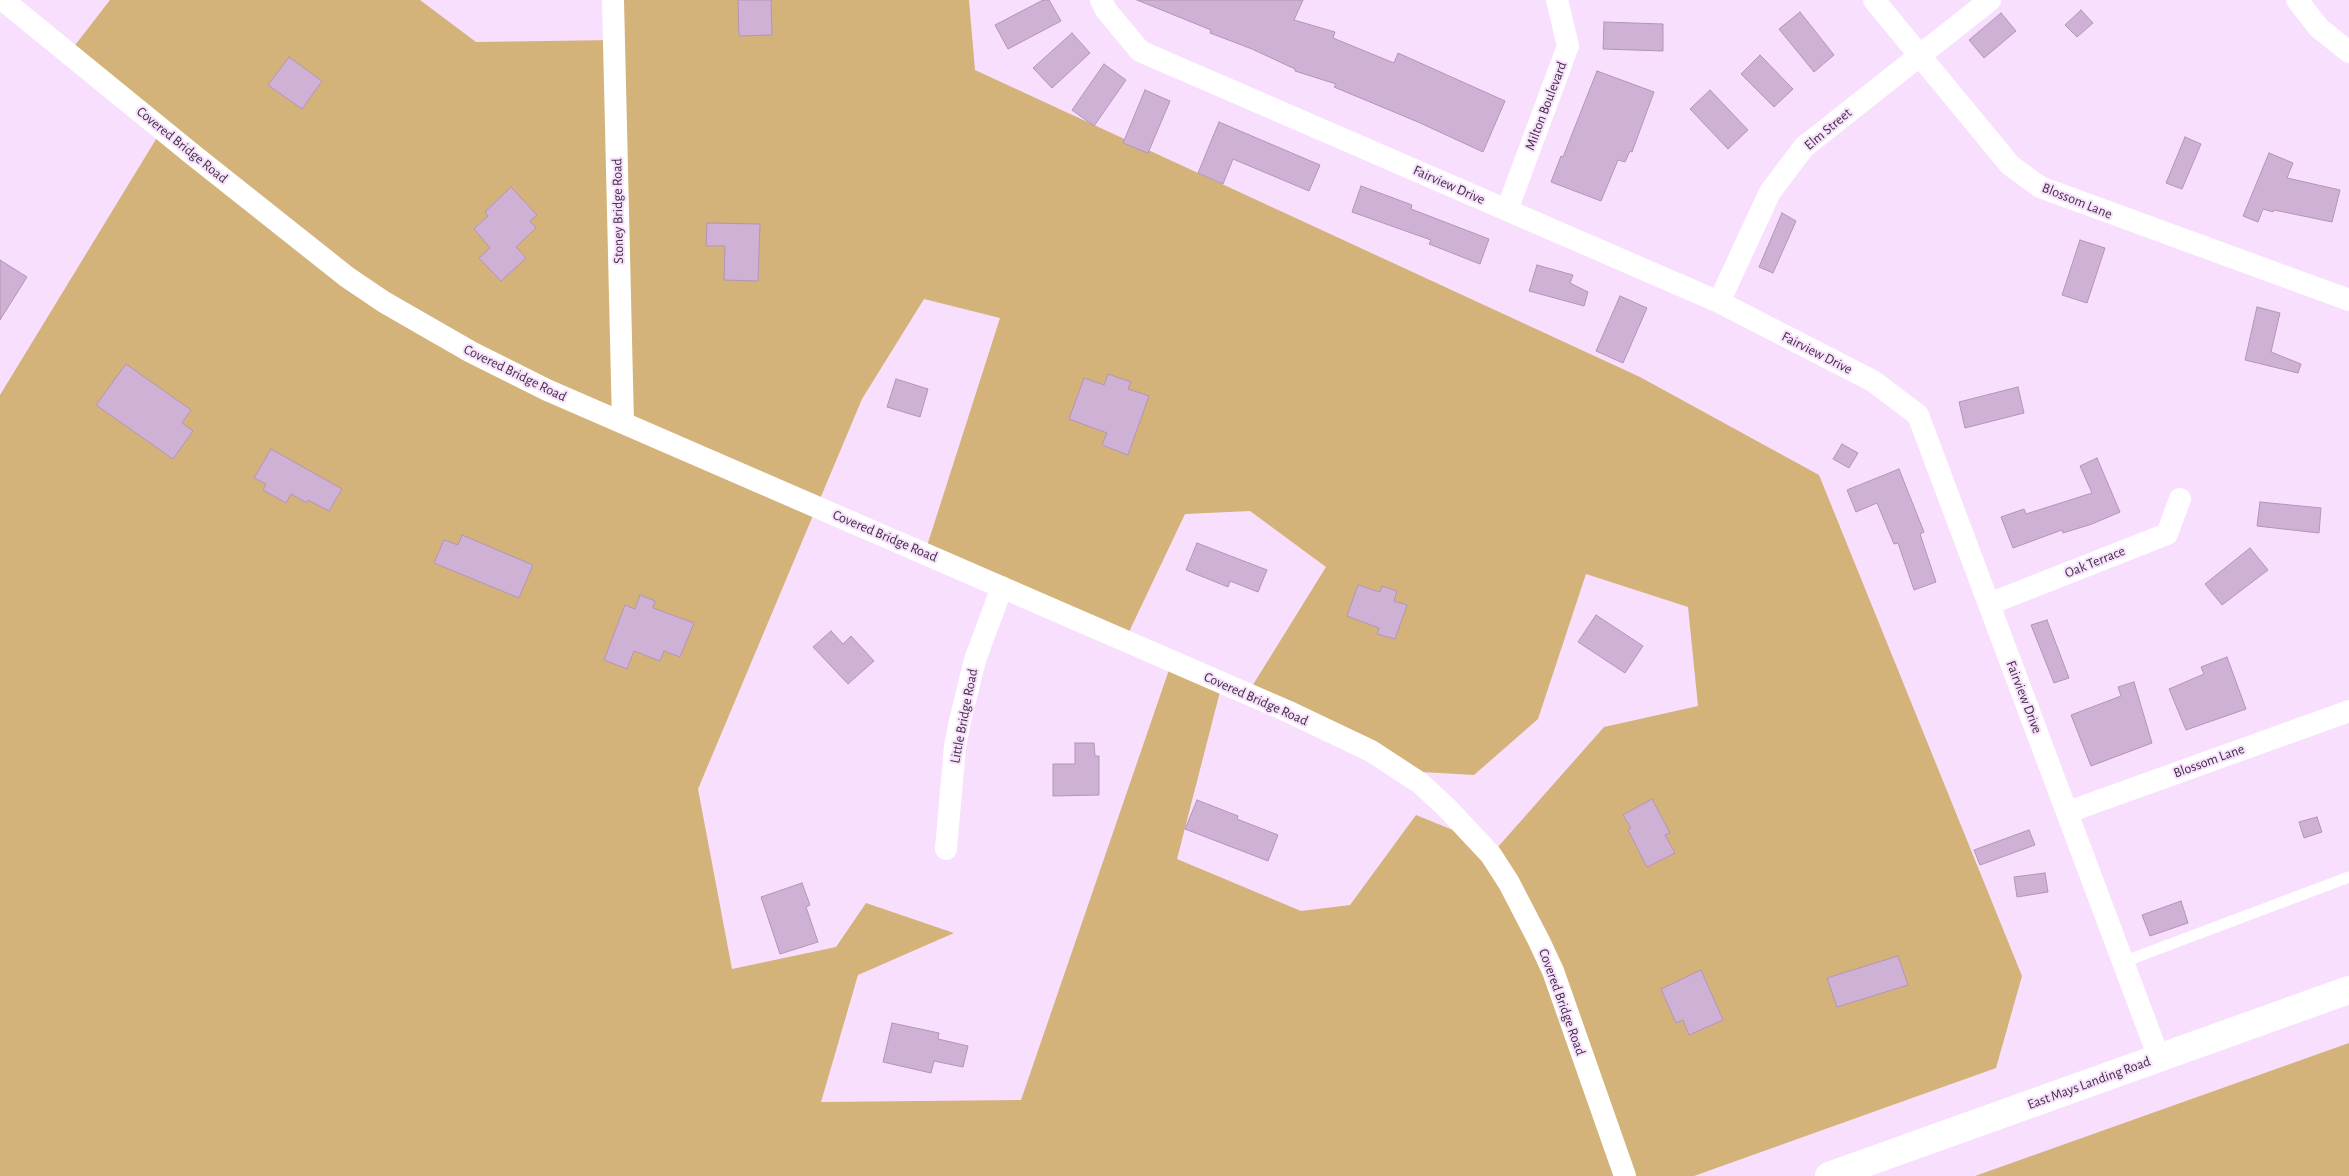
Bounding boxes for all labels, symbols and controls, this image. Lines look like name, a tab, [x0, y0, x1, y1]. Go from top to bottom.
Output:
street label: Milton Boulevard	[1521, 59, 1571, 153]
street label: Covered Bridge Road	[133, 103, 231, 187]
street label: Elm Street	[1801, 104, 1855, 154]
street label: Stoney Bridge Road	[609, 158, 627, 264]
street label: Fairview Drive	[1410, 162, 1488, 208]
street label: Blossom Lane	[2039, 179, 2115, 223]
street label: Fairview Drive	[1779, 328, 1855, 378]
street label: Covered Bridge Road	[461, 341, 569, 405]
street label: Covered Bridge Road	[830, 506, 940, 566]
street label: Oak Terrace	[2062, 542, 2128, 582]
street label: Fairview Drive	[2002, 658, 2046, 736]
street label: Little Bridge Road	[947, 667, 981, 765]
street label: Covered Bridge Road	[1201, 668, 1311, 730]
street label: Blossom Lane	[2171, 740, 2247, 782]
street label: Covered Bridge Road	[1535, 946, 1589, 1058]
street label: East Mays Landing Road	[2025, 1053, 2153, 1113]

